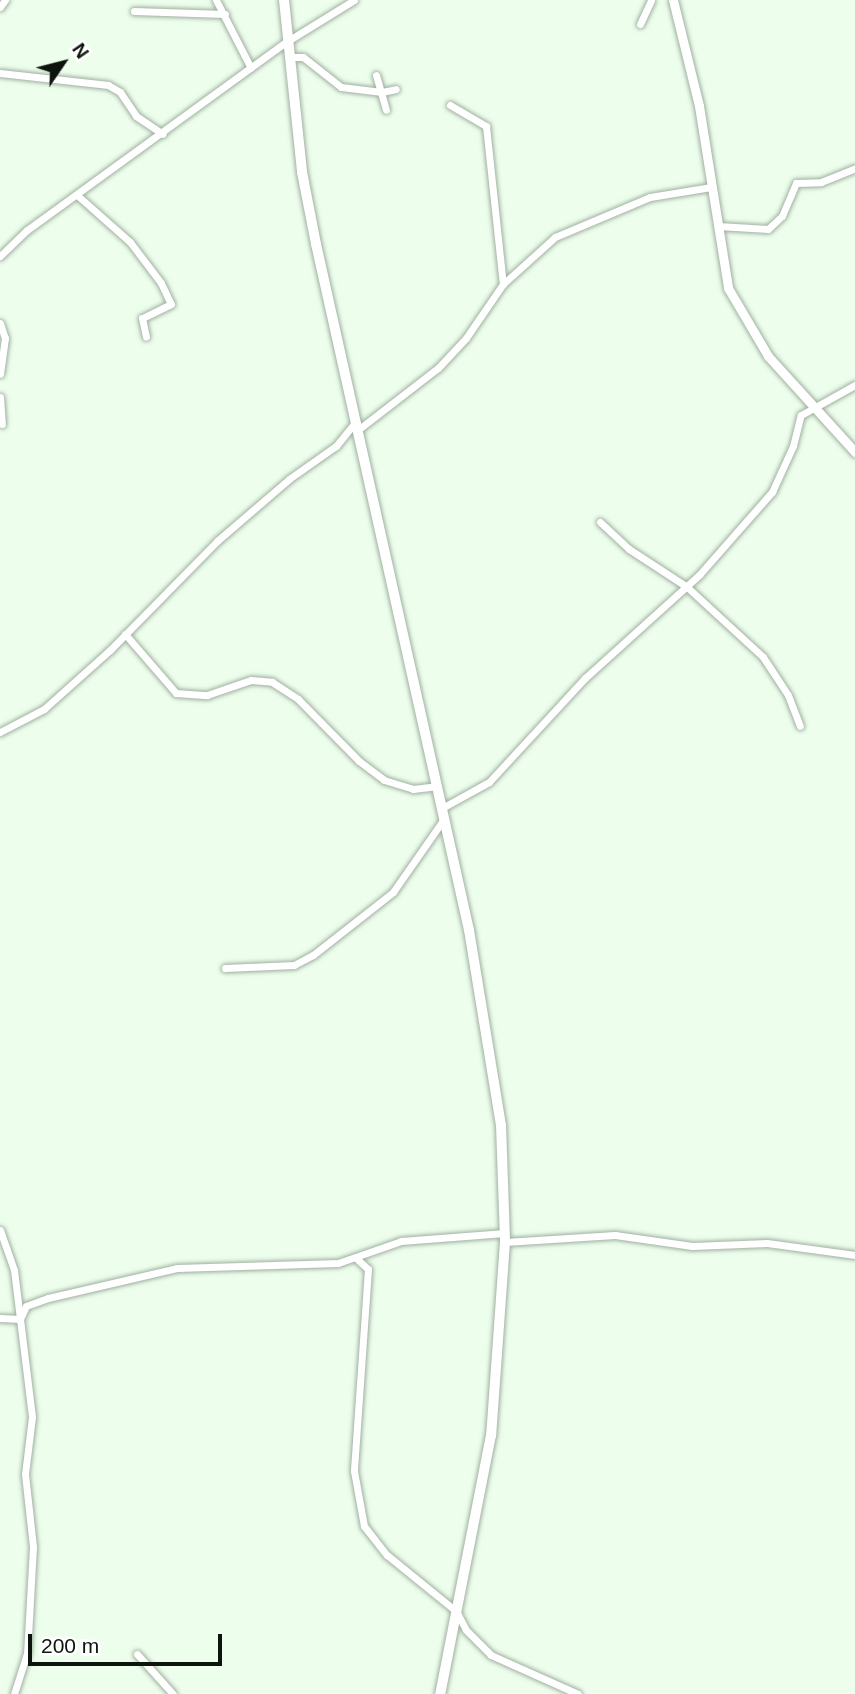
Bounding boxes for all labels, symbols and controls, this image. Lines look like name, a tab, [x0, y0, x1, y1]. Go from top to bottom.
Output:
north arrow	[28, 28, 98, 98]
text: N	[68, 39, 93, 62]
scale bar	[32, 1620, 226, 1664]
text: 200 m	[41, 1634, 99, 1657]

